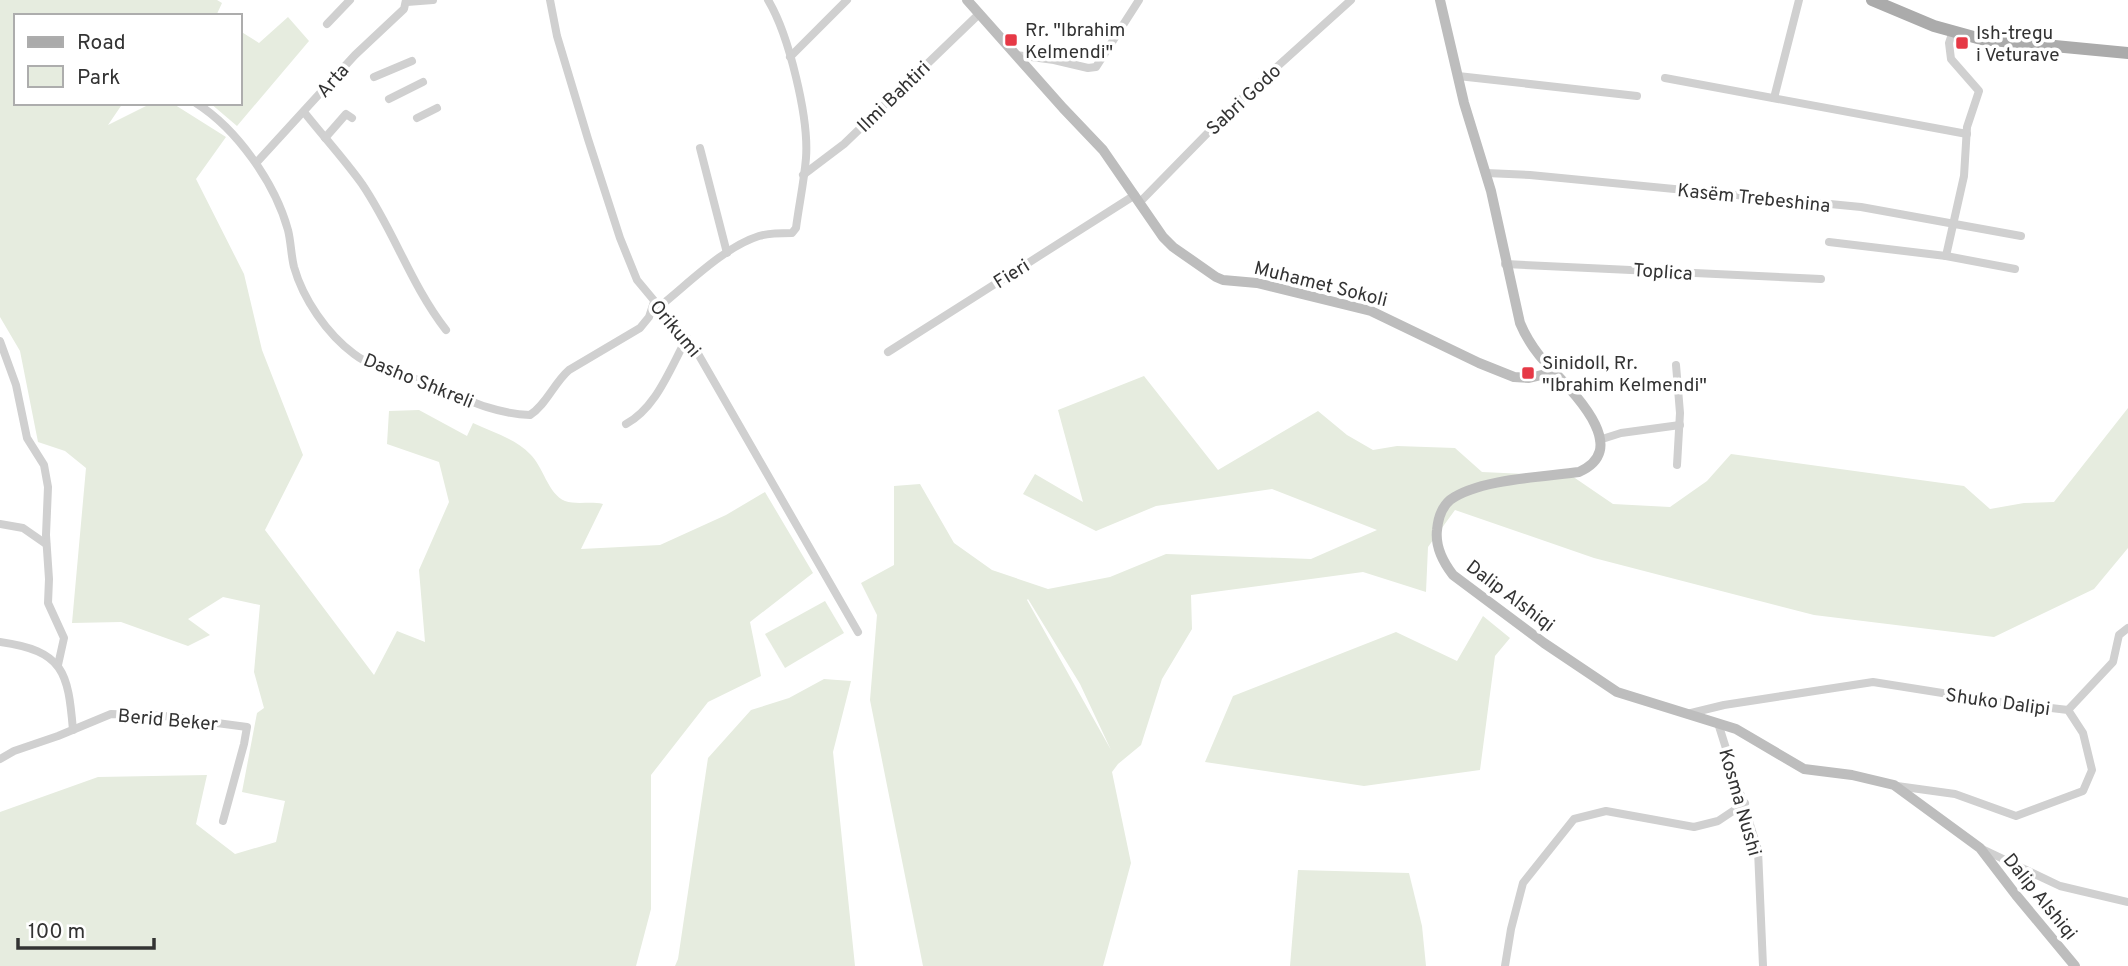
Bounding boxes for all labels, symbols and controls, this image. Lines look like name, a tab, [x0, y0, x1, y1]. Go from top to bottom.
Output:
legend	[14, 14, 242, 105]
place label: Rr. "Ibrahim Kelmendi"	[1025, 19, 1125, 65]
place label: Ish-tregu i Veturave	[1976, 22, 2060, 68]
text: Road	[77, 30, 126, 57]
marker: Rr. "Ibrahim Kelmendi"	[1003, 32, 1019, 48]
marker: Ish-tregu i Veturave	[1954, 35, 1970, 51]
street label: Ilmi Bahtiri	[853, 57, 936, 138]
street label: Arta	[312, 59, 355, 103]
street label: Sabri Godo	[1202, 60, 1287, 141]
text: Park	[77, 65, 120, 92]
street label: Kasëm Trebeshina	[1676, 179, 1832, 219]
street label: Fieri	[990, 254, 1035, 295]
street label: Muhamet Sokoli	[1251, 257, 1390, 313]
street label: Toplica	[1632, 259, 1693, 287]
street label: Orikumi	[644, 296, 705, 363]
street label: Dasho Shkreli	[360, 349, 477, 415]
place label: Sinidoll, Rr. "Ibrahim Kelmendi"	[1542, 352, 1707, 398]
marker: Sinidoll, Rr. "Ibrahim Kelmendi"	[1520, 365, 1536, 381]
street label: Dalip Alshiqi	[1461, 556, 1559, 638]
street label: Shuko Dalipi	[1944, 684, 2052, 722]
street label: Berid Beker	[117, 705, 220, 737]
street label: Kosma Nushi	[1712, 746, 1766, 859]
street label: Dalip Alshiqi	[1997, 849, 2082, 945]
scale bar	[18, 906, 154, 950]
text: 100 m	[28, 919, 85, 946]

